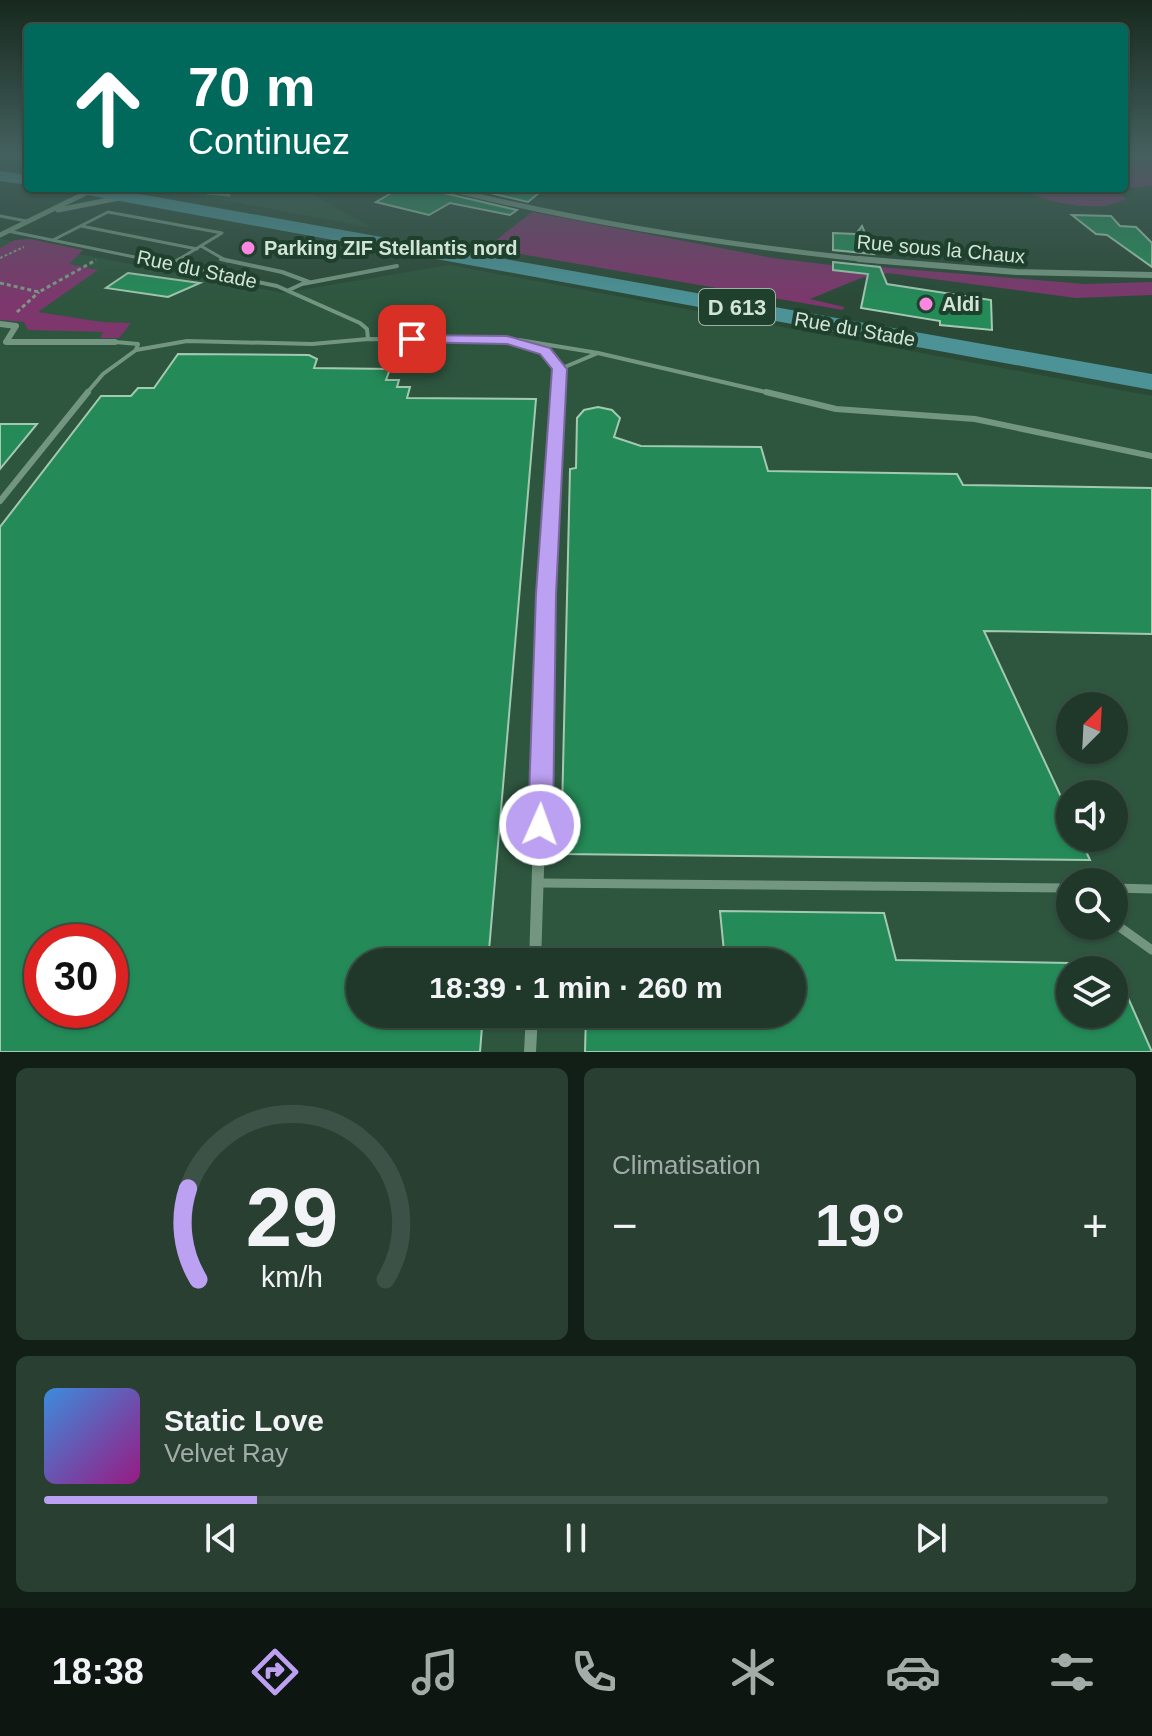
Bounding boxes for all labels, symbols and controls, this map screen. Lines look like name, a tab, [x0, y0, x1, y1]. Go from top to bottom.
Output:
text: 70 m	[188, 55, 316, 118]
icon: ahead	[56, 56, 160, 160]
text: Continuez	[188, 121, 350, 162]
street label: Rue sous la Chaux	[856, 231, 1026, 267]
place label: Parking ZIF Stellantis nord	[264, 237, 517, 259]
marker: Parking ZIF Stellantis nord	[239, 239, 257, 257]
street label: Rue du Stade	[135, 246, 259, 292]
road number: D 613	[699, 289, 775, 325]
place label: Aldi	[942, 293, 980, 315]
marker: Aldi	[917, 295, 935, 313]
pin	[378, 305, 446, 373]
street label: Rue du Stade	[793, 308, 917, 350]
icon: arrive	[390, 317, 434, 361]
north arrow	[1056, 692, 1128, 764]
map controls	[1056, 692, 1128, 1028]
button: sound	[1056, 780, 1128, 852]
position arrow	[498, 783, 582, 867]
button: search	[1056, 868, 1128, 940]
speed limit sign: 30	[24, 924, 128, 1028]
button: layers	[1056, 956, 1128, 1028]
text: 18:39 · 1 min · 260 m	[429, 971, 723, 1004]
text: Climatisation	[612, 1150, 761, 1180]
text: 29	[246, 1171, 338, 1264]
text: 19°	[815, 1192, 905, 1259]
text: −	[612, 1201, 638, 1250]
text: +	[1082, 1201, 1108, 1250]
text: km/h	[261, 1261, 323, 1293]
text: Static Love	[164, 1404, 324, 1437]
text: Velvet Ray	[164, 1438, 288, 1468]
icon: previous	[199, 1516, 243, 1560]
icon: pause	[554, 1516, 598, 1560]
icon: next	[909, 1516, 953, 1560]
icon: directions	[247, 1644, 303, 1700]
icon: music	[407, 1644, 463, 1700]
icon: phone	[566, 1644, 622, 1700]
icon: climate	[725, 1644, 781, 1700]
icon: car	[885, 1644, 941, 1700]
icon: filters	[1044, 1644, 1100, 1700]
text: 18:38	[52, 1651, 144, 1692]

